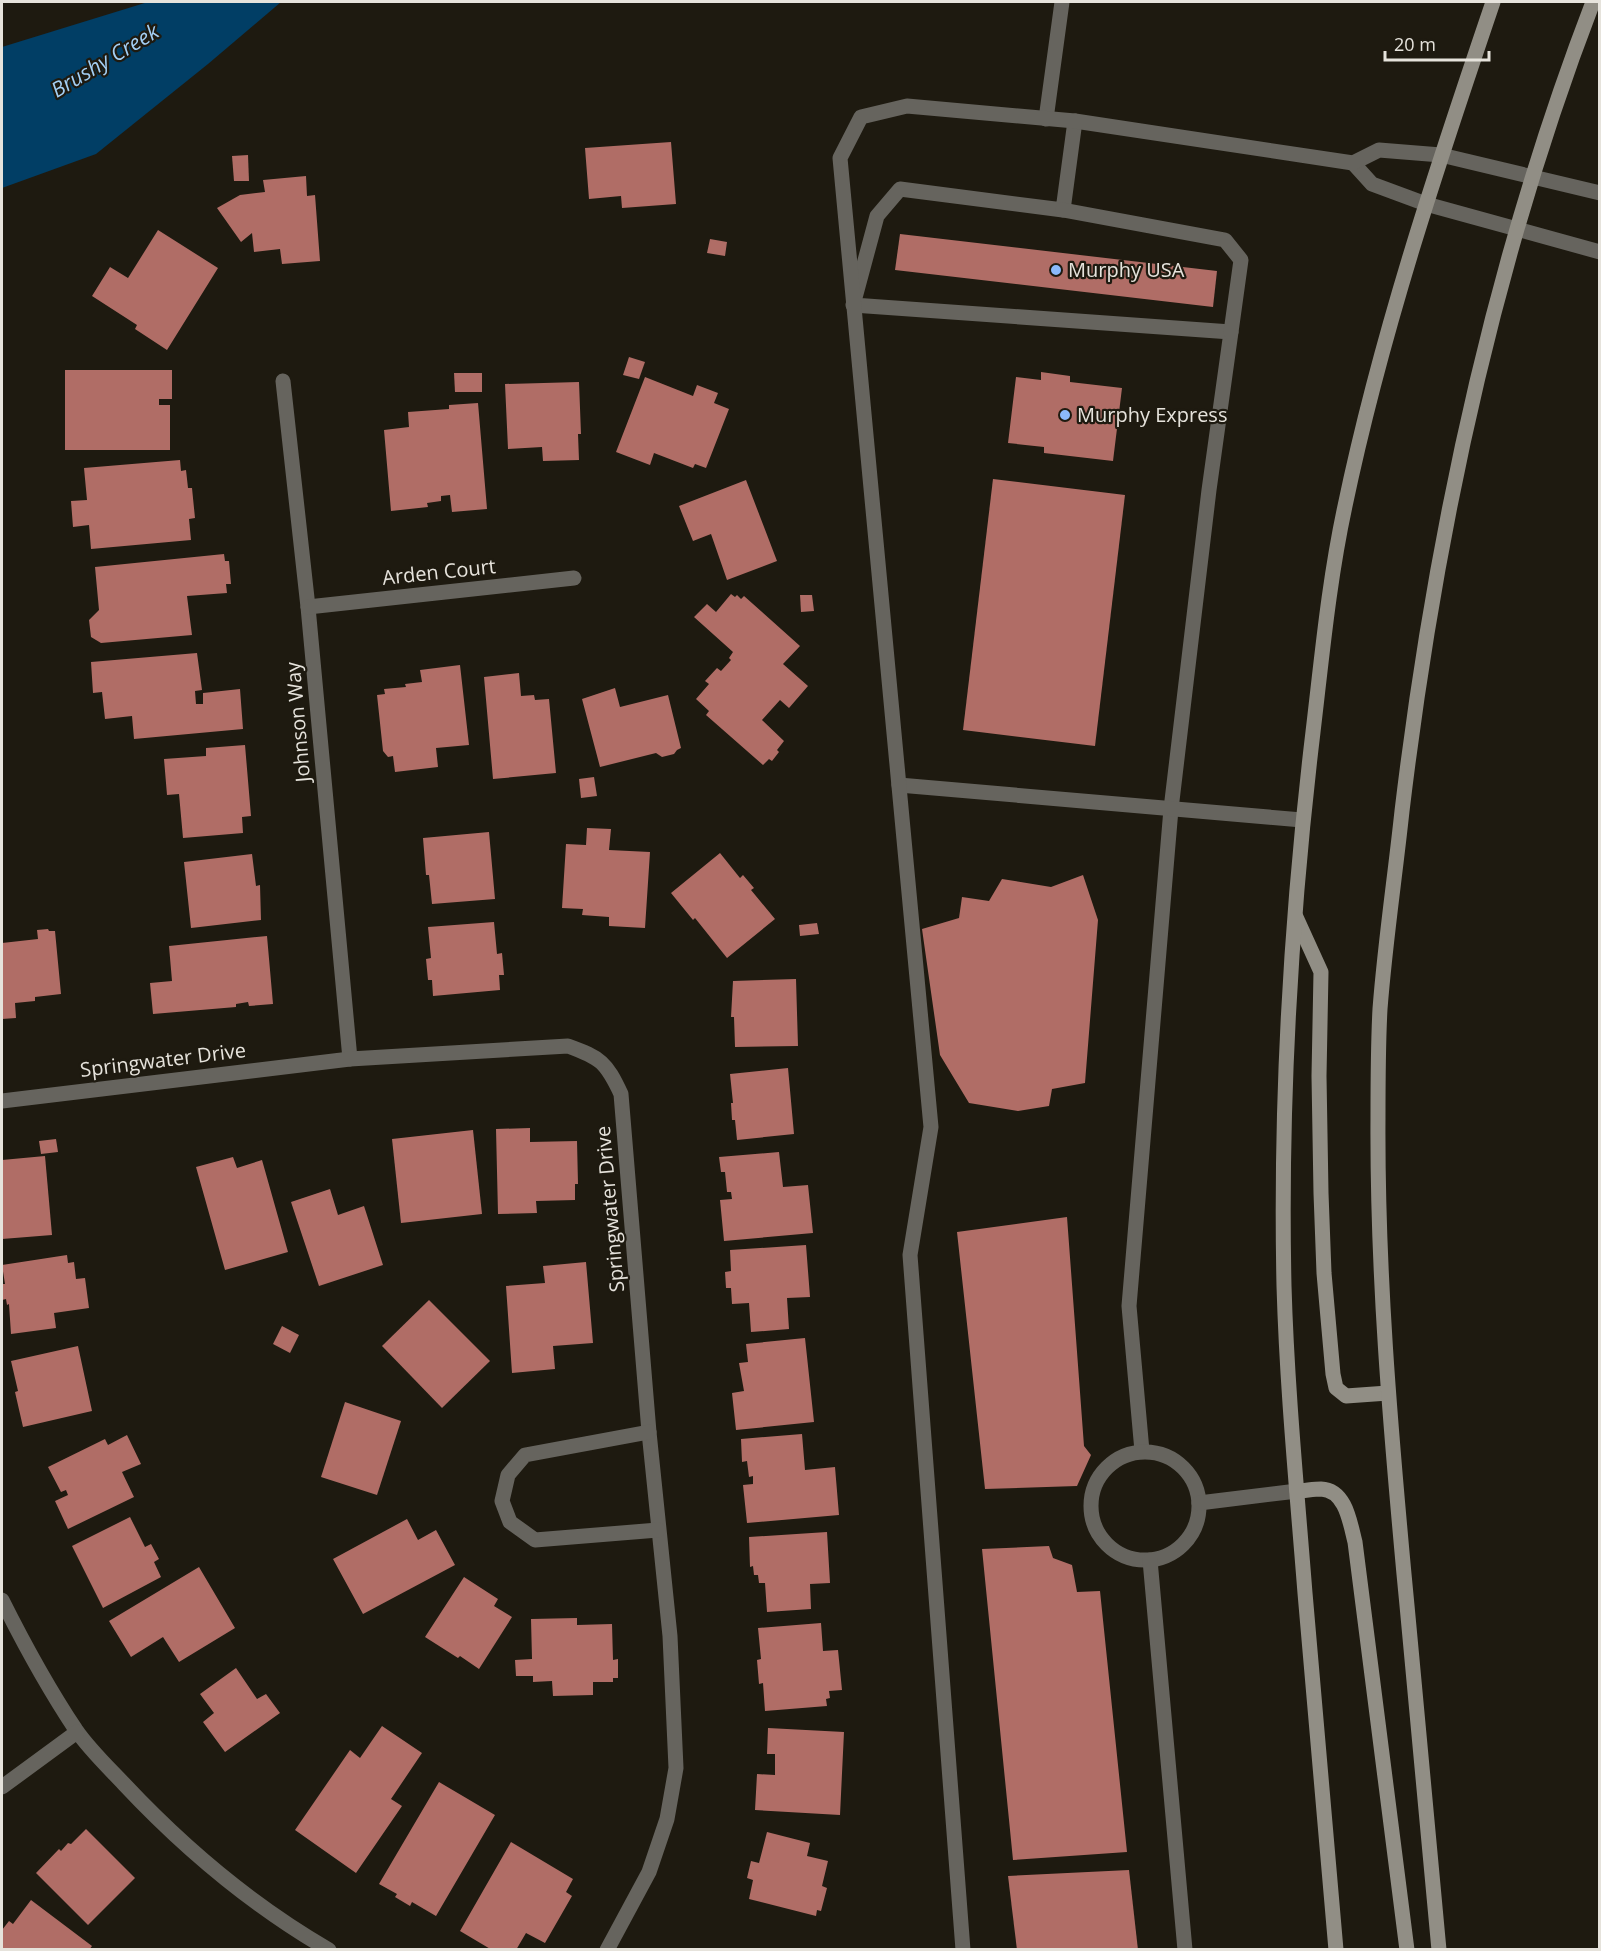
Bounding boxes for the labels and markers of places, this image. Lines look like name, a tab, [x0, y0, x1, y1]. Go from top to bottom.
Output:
place label: Murphy USA	[1068, 256, 1185, 283]
marker: Murphy USA	[1049, 263, 1063, 277]
place label: Murphy Express	[1077, 401, 1227, 428]
marker: Murphy Express	[1058, 408, 1072, 422]

